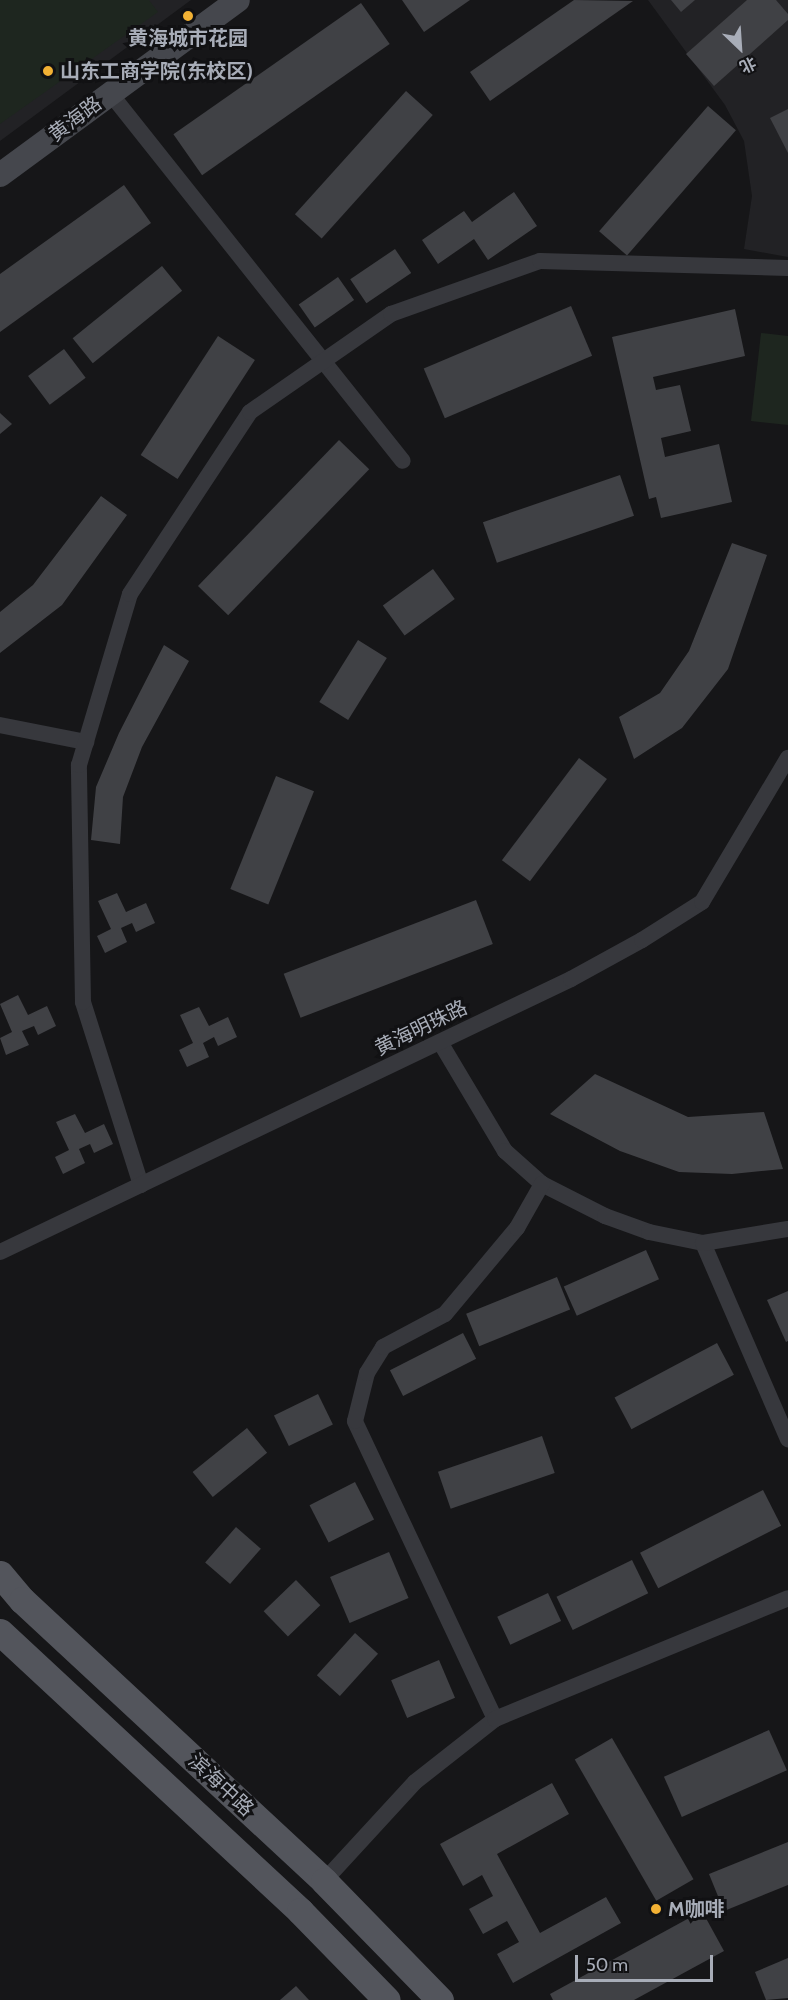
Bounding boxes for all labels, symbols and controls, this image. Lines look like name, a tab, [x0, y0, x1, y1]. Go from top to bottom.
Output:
marker: 黄海城市花园	[181, 9, 195, 23]
north arrow	[710, 18, 770, 78]
place label: 黄海城市花园	[128, 26, 248, 50]
text: 北	[737, 53, 759, 77]
place label: 山东工商学院(东校区)	[60, 59, 253, 83]
marker: 山东工商学院(东校区)	[41, 64, 55, 78]
street label: 黄海路	[44, 91, 106, 147]
street label: 黄海明珠路	[371, 995, 471, 1061]
street label: 滨海中路	[184, 1749, 258, 1821]
place label: M咖啡	[668, 1897, 725, 1921]
marker: M咖啡	[649, 1902, 663, 1916]
scale bar	[578, 1943, 716, 1981]
text: 50 m	[586, 1954, 628, 1976]

